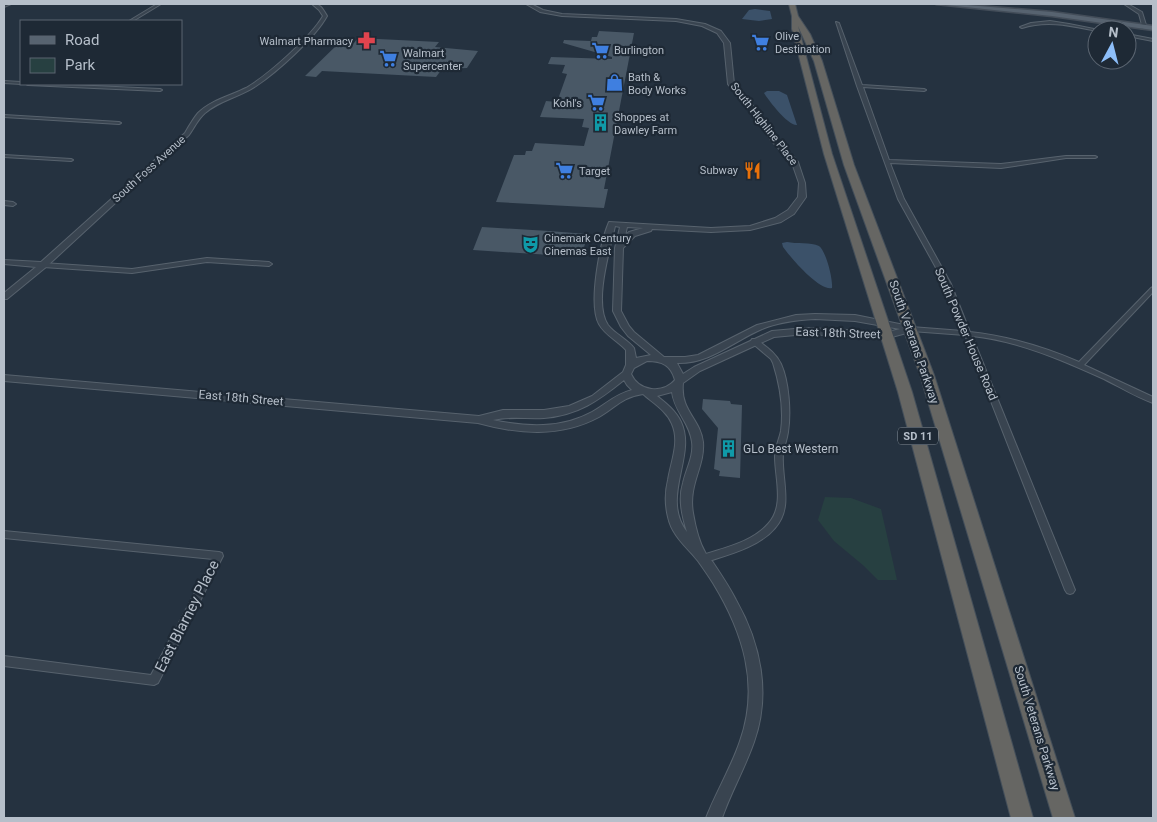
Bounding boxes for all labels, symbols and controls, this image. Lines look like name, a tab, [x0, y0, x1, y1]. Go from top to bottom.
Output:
legend	[20, 20, 182, 85]
north arrow	[1087, 20, 1137, 70]
text: N	[1108, 24, 1119, 41]
place label: Olive Destination	[775, 30, 831, 56]
text: Road	[65, 31, 99, 49]
pharmacy icon: Walmart Pharmacy	[357, 31, 377, 51]
supermarket icon: Olive Destination	[751, 32, 771, 52]
place label: Walmart Pharmacy	[260, 35, 354, 48]
supermarket icon: Burlington	[590, 40, 610, 60]
place label: Burlington	[614, 44, 664, 57]
place label: Walmart Supercenter	[403, 47, 462, 73]
supermarket icon: Walmart Supercenter	[379, 49, 399, 69]
text: Park	[65, 56, 96, 74]
place label: Bath & Body Works	[628, 71, 686, 97]
shop icon: Bath & Body Works	[604, 73, 624, 93]
street label: South Highline Place	[728, 80, 800, 168]
supermarket icon: Kohl's	[586, 93, 606, 113]
place label: Kohl's	[553, 97, 582, 110]
place label: Shoppes at Dawley Farm	[614, 111, 677, 137]
building icon: Shoppes at Dawley Farm	[590, 113, 610, 133]
street label: South Foss Avenue	[110, 133, 188, 205]
restaurant icon: Subway	[742, 160, 762, 180]
supermarket icon: Target	[555, 161, 575, 181]
place label: Subway	[700, 164, 739, 177]
place label: Target	[579, 165, 611, 178]
place label: Cinemark Century Cinemas East	[544, 232, 632, 258]
theatre icon: Cinemark Century Cinemas East	[520, 234, 540, 254]
street label: South Powder House Road	[932, 266, 1000, 402]
street label: South Veterans Parkway	[886, 278, 942, 406]
street label: East 18th Street	[795, 325, 881, 341]
street label: East 18th Street	[198, 387, 284, 409]
road number: SD 11	[898, 428, 938, 444]
building icon: GLo Best Western	[719, 439, 739, 459]
place label: GLo Best Western	[743, 442, 838, 456]
street label: East Blarney Place	[151, 557, 223, 675]
street label: South Veterans Parkway	[1011, 664, 1063, 792]

